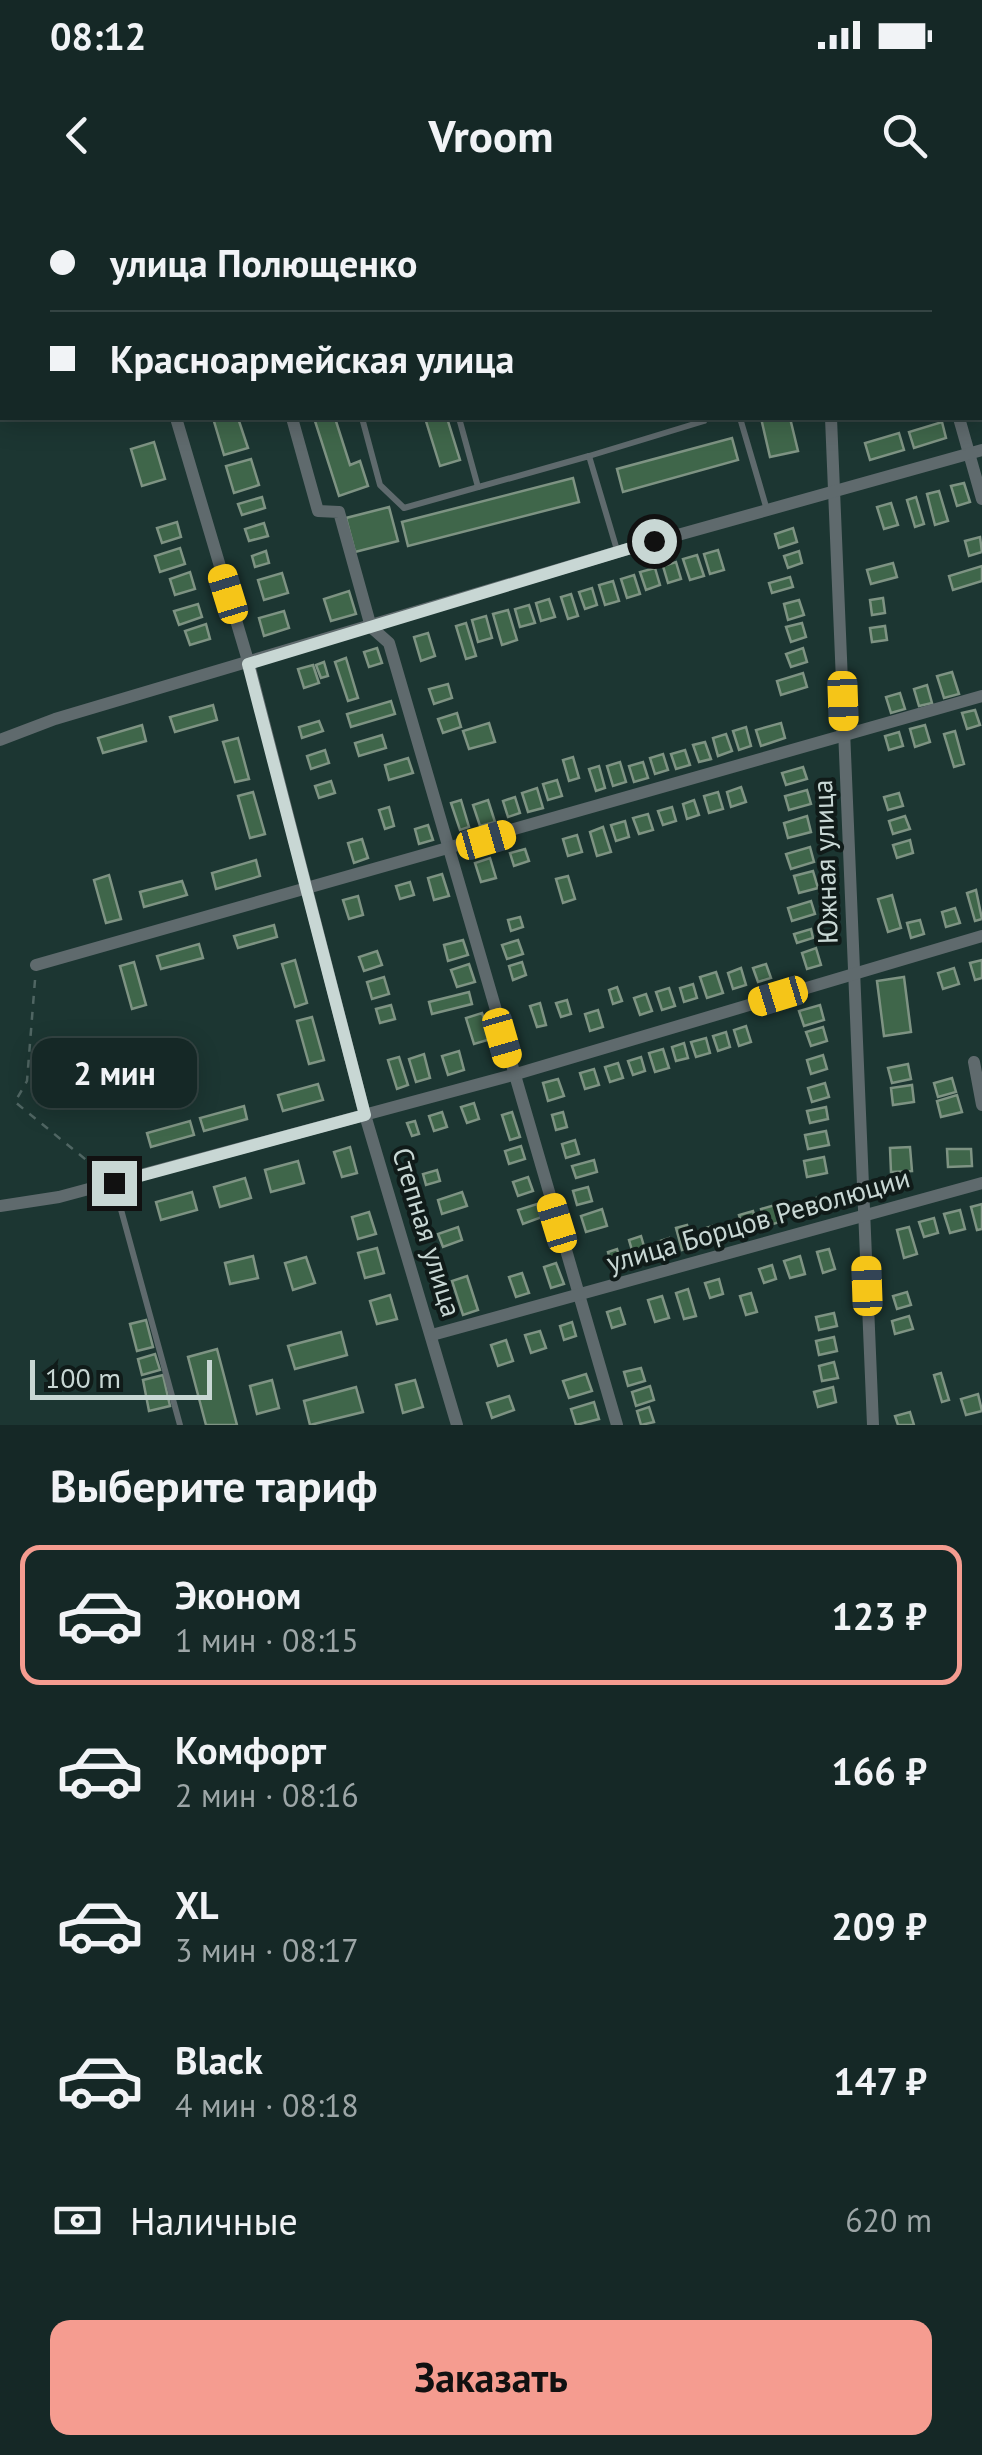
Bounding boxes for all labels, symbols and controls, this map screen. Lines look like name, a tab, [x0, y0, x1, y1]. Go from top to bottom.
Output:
text: 08:12	[50, 11, 146, 60]
text: Vroom	[429, 106, 553, 164]
icon: back	[50, 108, 105, 163]
icon: search	[877, 108, 932, 163]
text: улица Полющенко	[110, 238, 417, 287]
text: Красноармейская улица	[110, 334, 514, 383]
route start	[632, 519, 677, 564]
car	[205, 561, 251, 627]
car	[827, 670, 859, 732]
street label: Южная улица	[803, 779, 846, 945]
car	[453, 817, 519, 863]
car	[745, 973, 811, 1019]
car	[479, 1005, 525, 1071]
callout: 2 мин	[32, 1038, 196, 1108]
text: 2 мин	[73, 1052, 156, 1094]
street label: Степная улица	[384, 1143, 471, 1321]
street label: улица Борцов Революции	[602, 1158, 914, 1281]
route end	[92, 1161, 137, 1206]
car	[534, 1190, 580, 1256]
car	[851, 1255, 883, 1317]
scale bar	[30, 1355, 212, 1400]
text: 100 m	[45, 1359, 121, 1396]
text: Выберите тариф	[50, 1456, 377, 1514]
icon: car	[55, 1570, 145, 1660]
text: Эконом	[175, 1570, 301, 1619]
text: 123 ₽	[831, 1591, 927, 1640]
text: 1 мин · 08:15	[175, 1619, 359, 1661]
icon: car	[55, 1725, 145, 1815]
text: Комфорт	[175, 1725, 326, 1774]
text: 166 ₽	[831, 1746, 927, 1795]
text: 2 мин · 08:16	[175, 1774, 359, 1816]
icon: car	[55, 1880, 145, 1970]
text: XL	[175, 1880, 219, 1929]
text: 209 ₽	[831, 1901, 927, 1950]
text: 3 мин · 08:17	[175, 1929, 359, 1971]
icon: car	[55, 2035, 145, 2125]
text: Black	[175, 2035, 263, 2084]
text: 147 ₽	[833, 2056, 927, 2105]
text: 4 мин · 08:18	[175, 2084, 359, 2126]
icon: cash	[50, 2193, 105, 2248]
text: Наличные	[130, 2196, 298, 2245]
text: 620 m	[845, 2199, 932, 2241]
button: Заказать	[50, 2320, 932, 2435]

